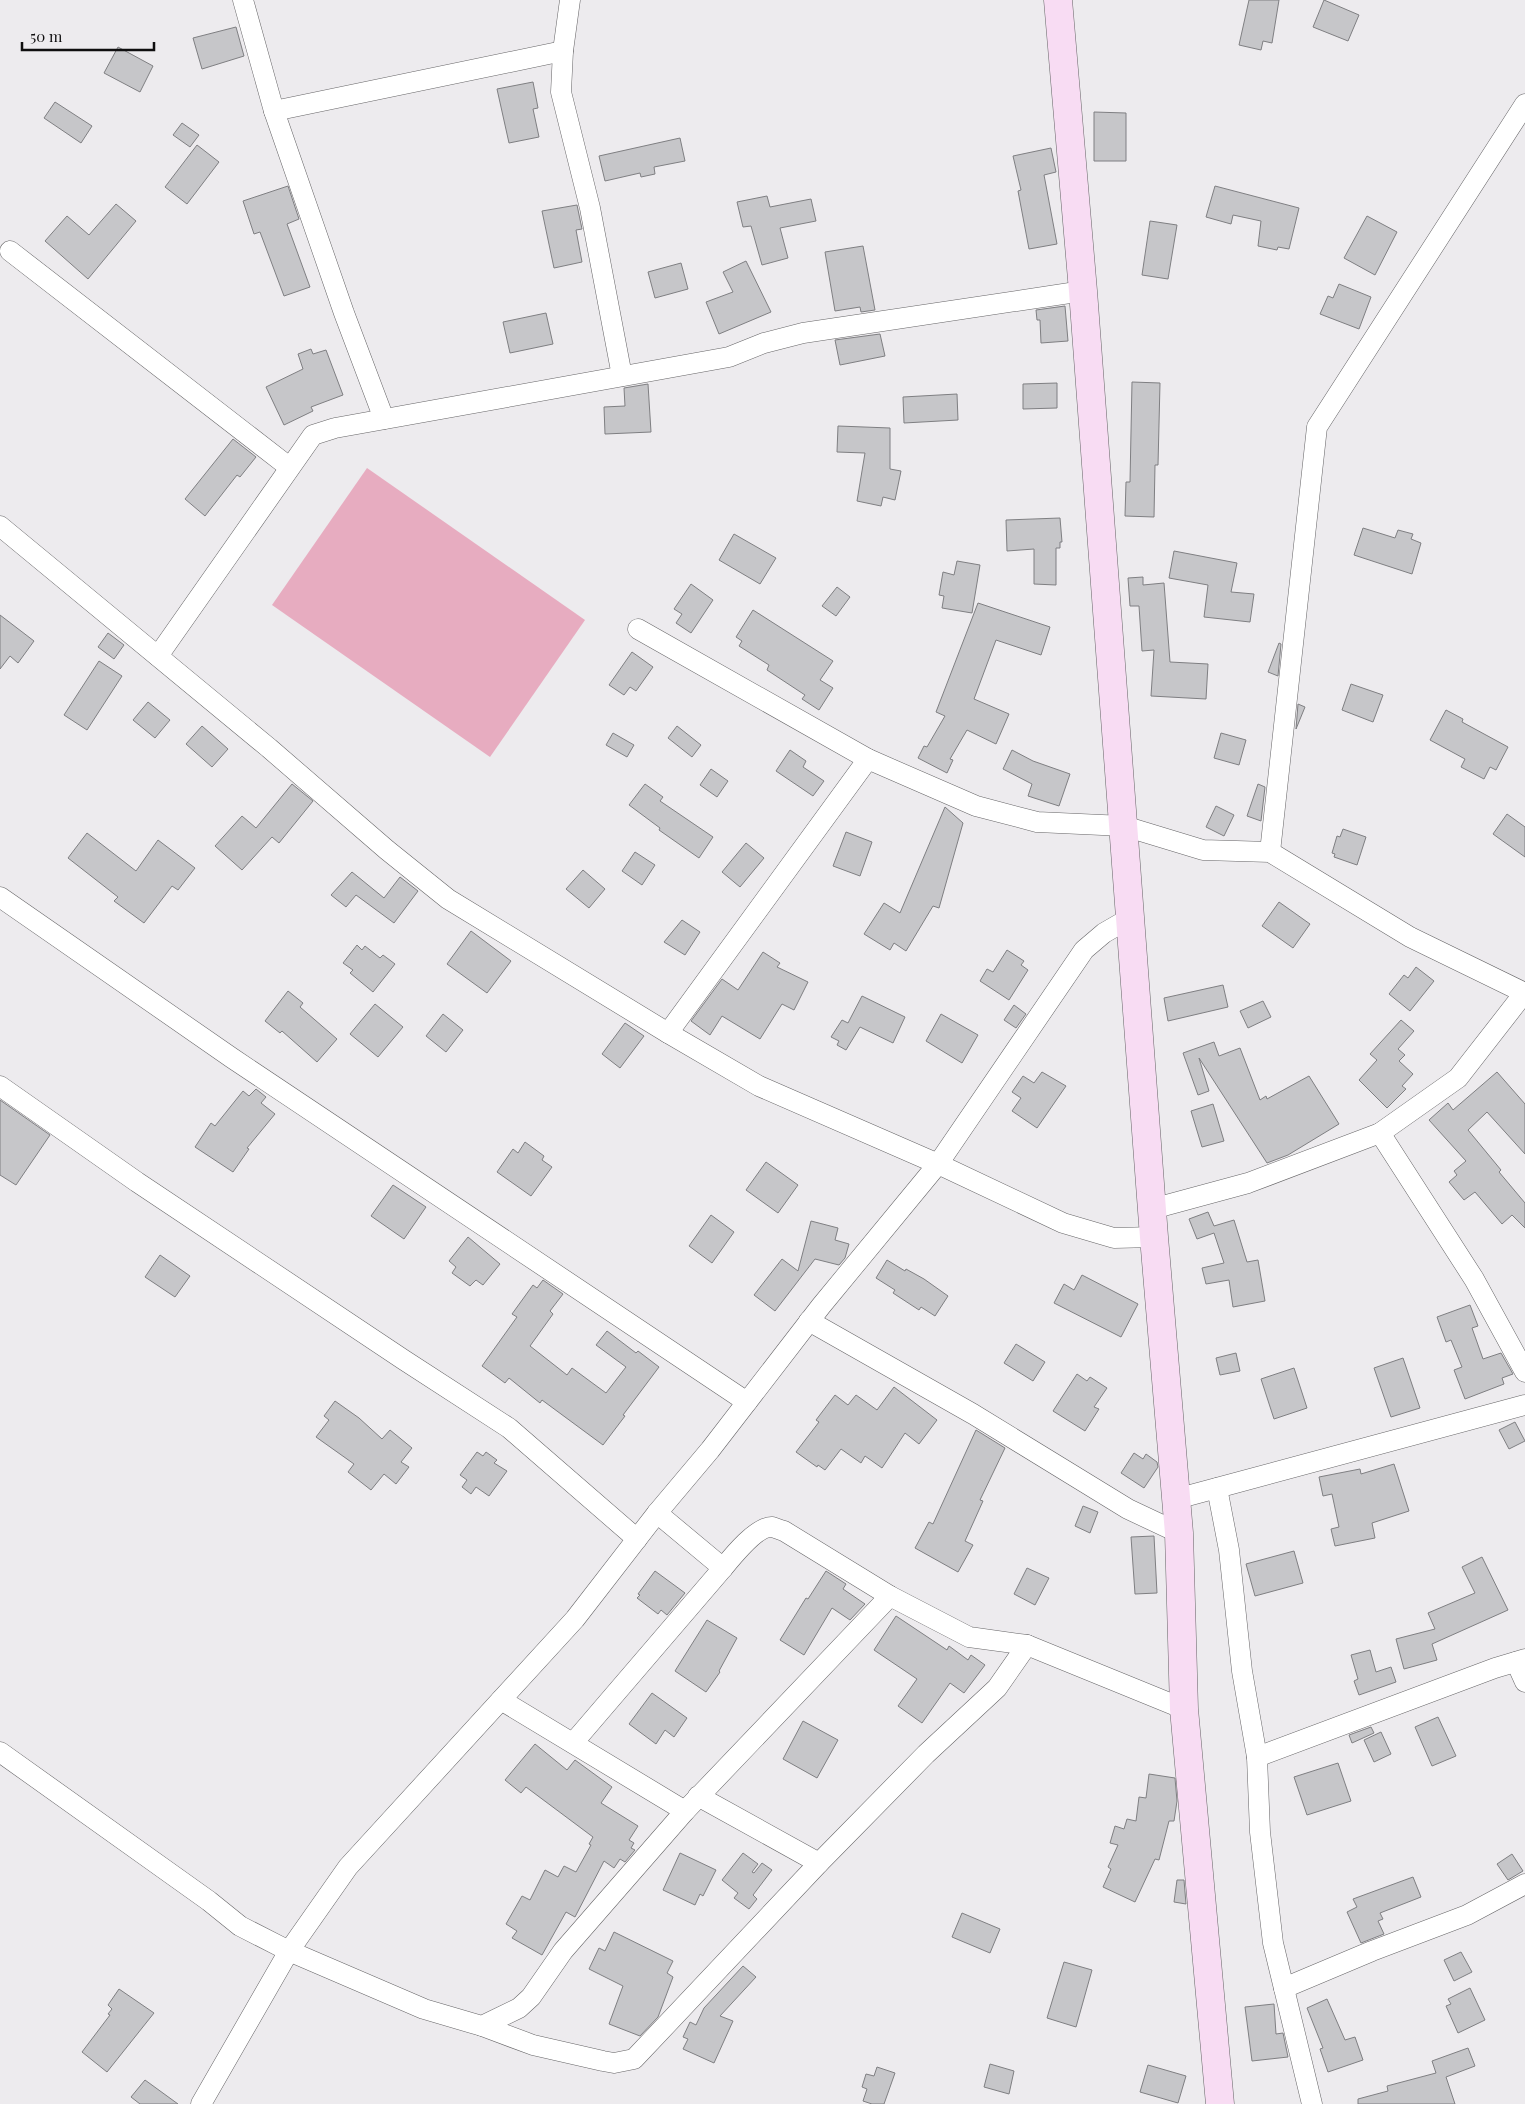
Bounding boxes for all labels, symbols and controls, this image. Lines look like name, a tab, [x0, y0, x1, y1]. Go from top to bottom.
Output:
scale bar	[22, 20, 155, 52]
text: 50 m	[30, 26, 63, 46]

